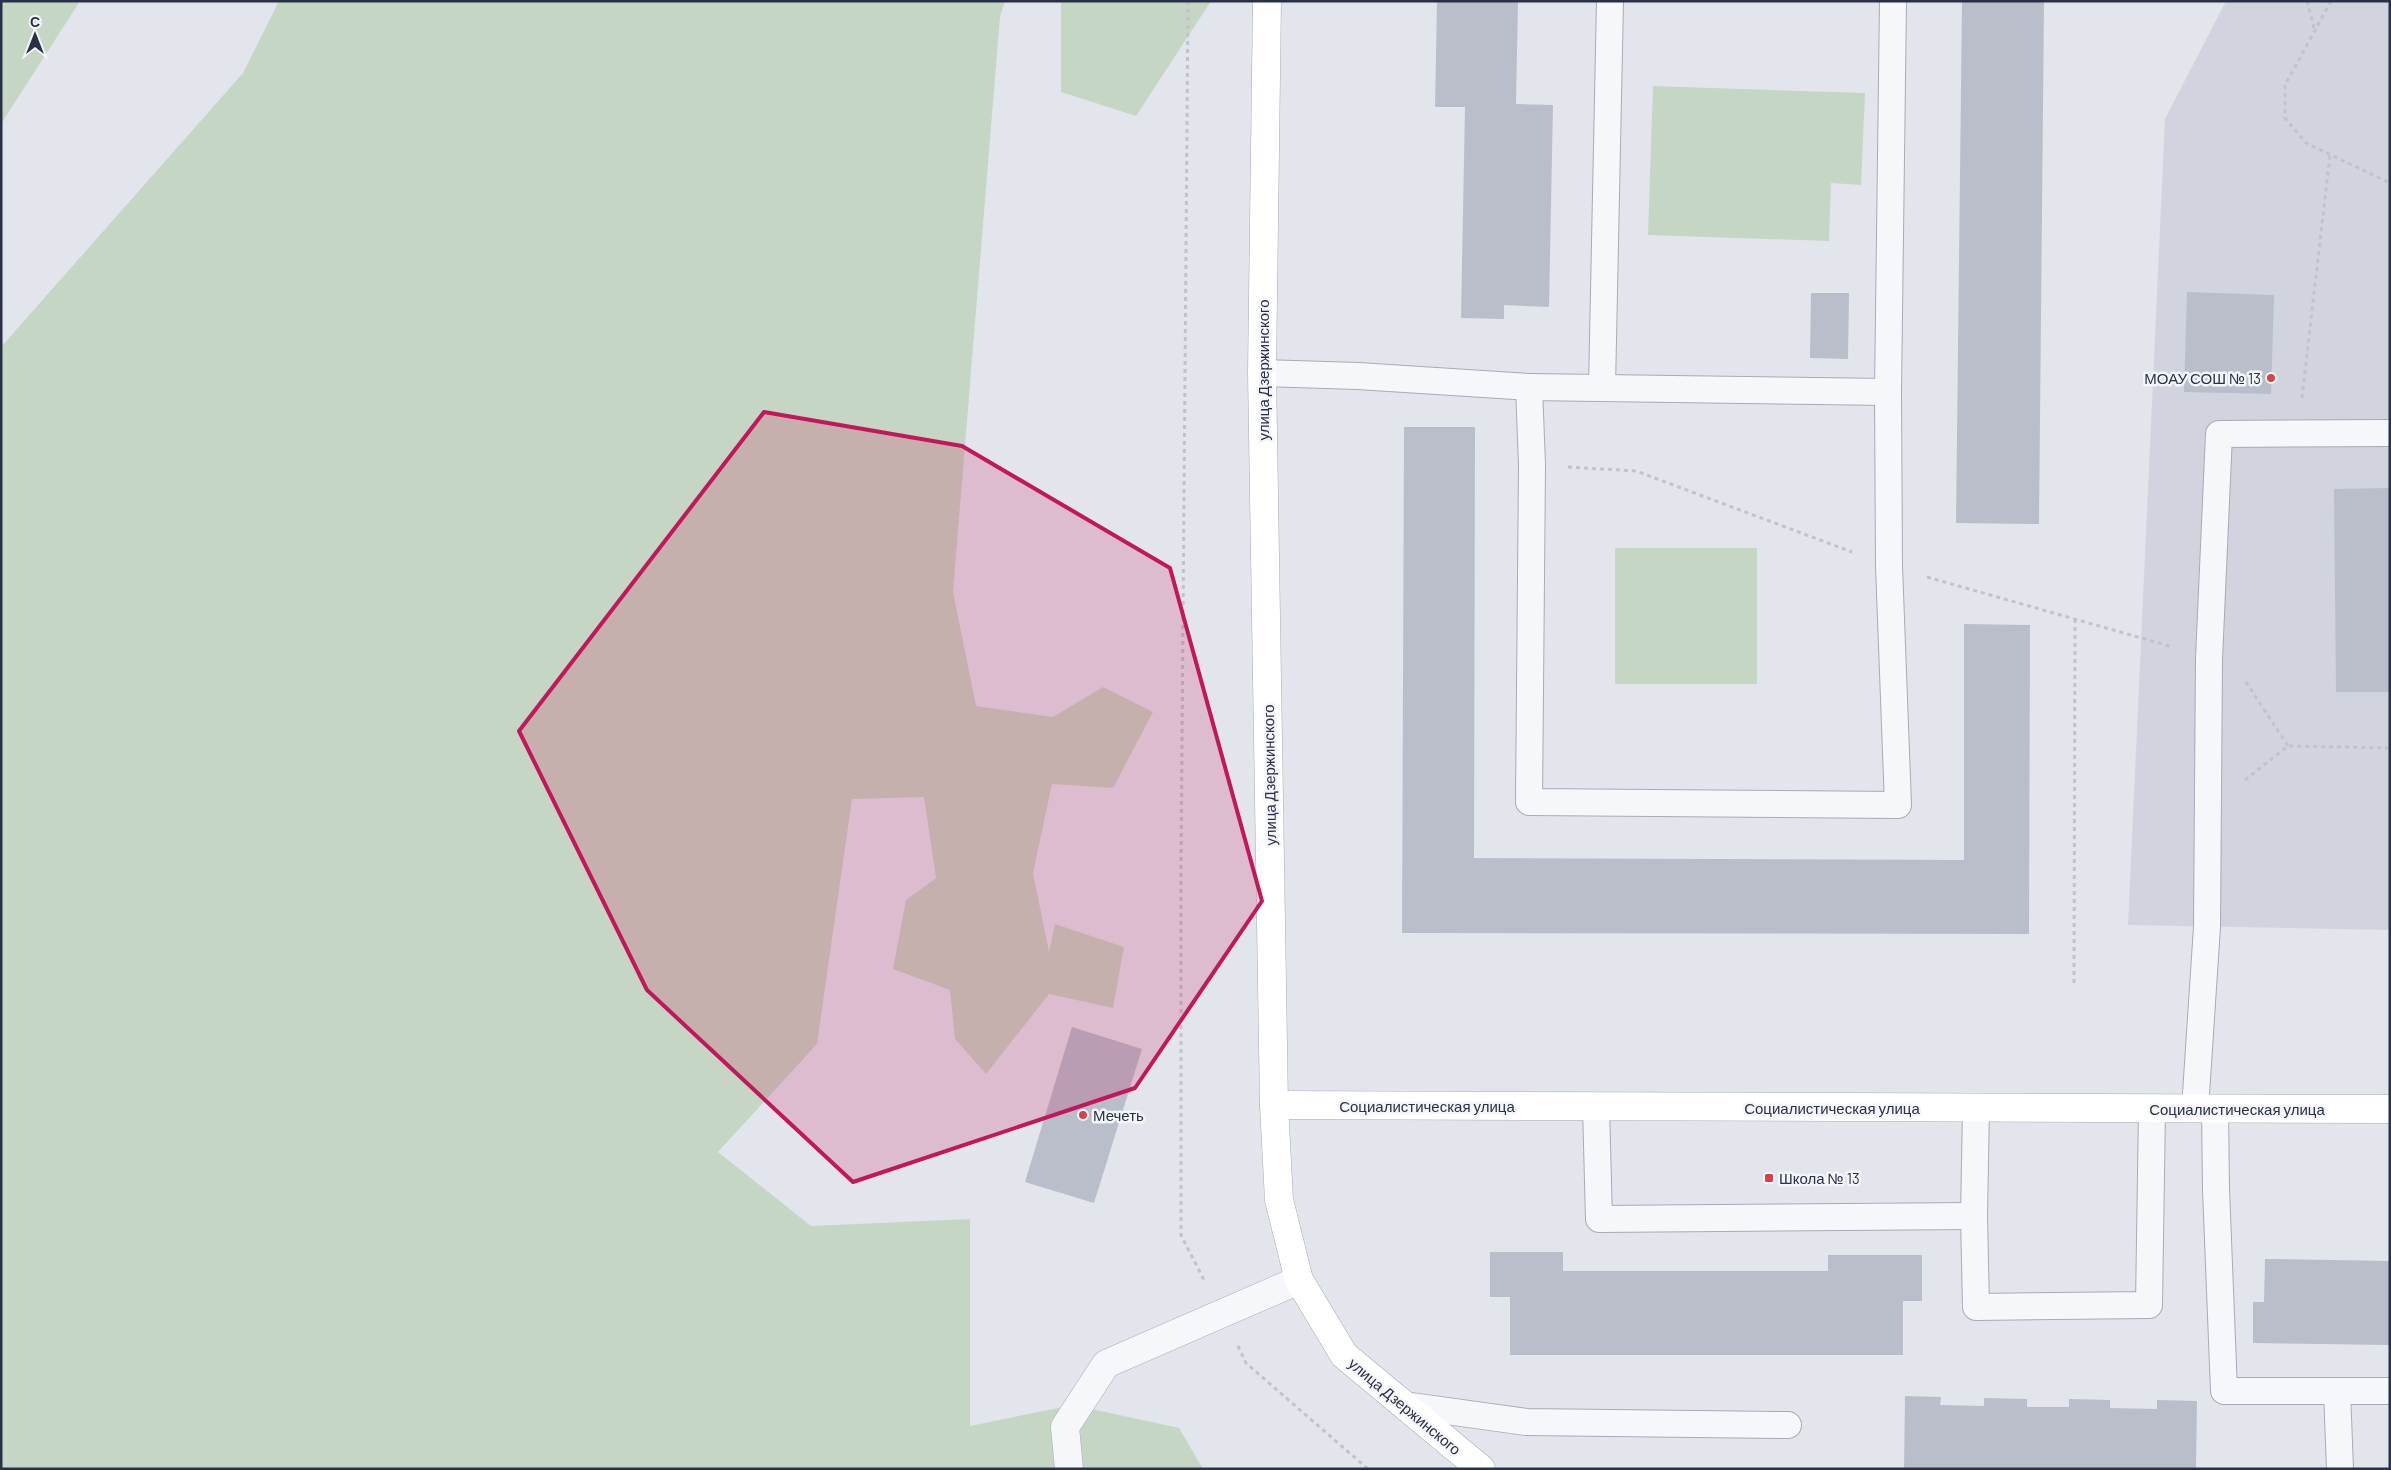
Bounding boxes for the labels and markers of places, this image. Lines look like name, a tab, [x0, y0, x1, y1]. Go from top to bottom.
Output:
place label: МОАУ СОШ № 13	[2144, 369, 2261, 387]
marker: МОАУ СОШ № 13	[2265, 372, 2277, 384]
place label: Мечеть	[1093, 1106, 1144, 1124]
marker: Мечеть	[1077, 1109, 1089, 1121]
place label: Школа № 13	[1779, 1169, 1860, 1187]
marker: Школа № 13	[1763, 1172, 1775, 1184]

